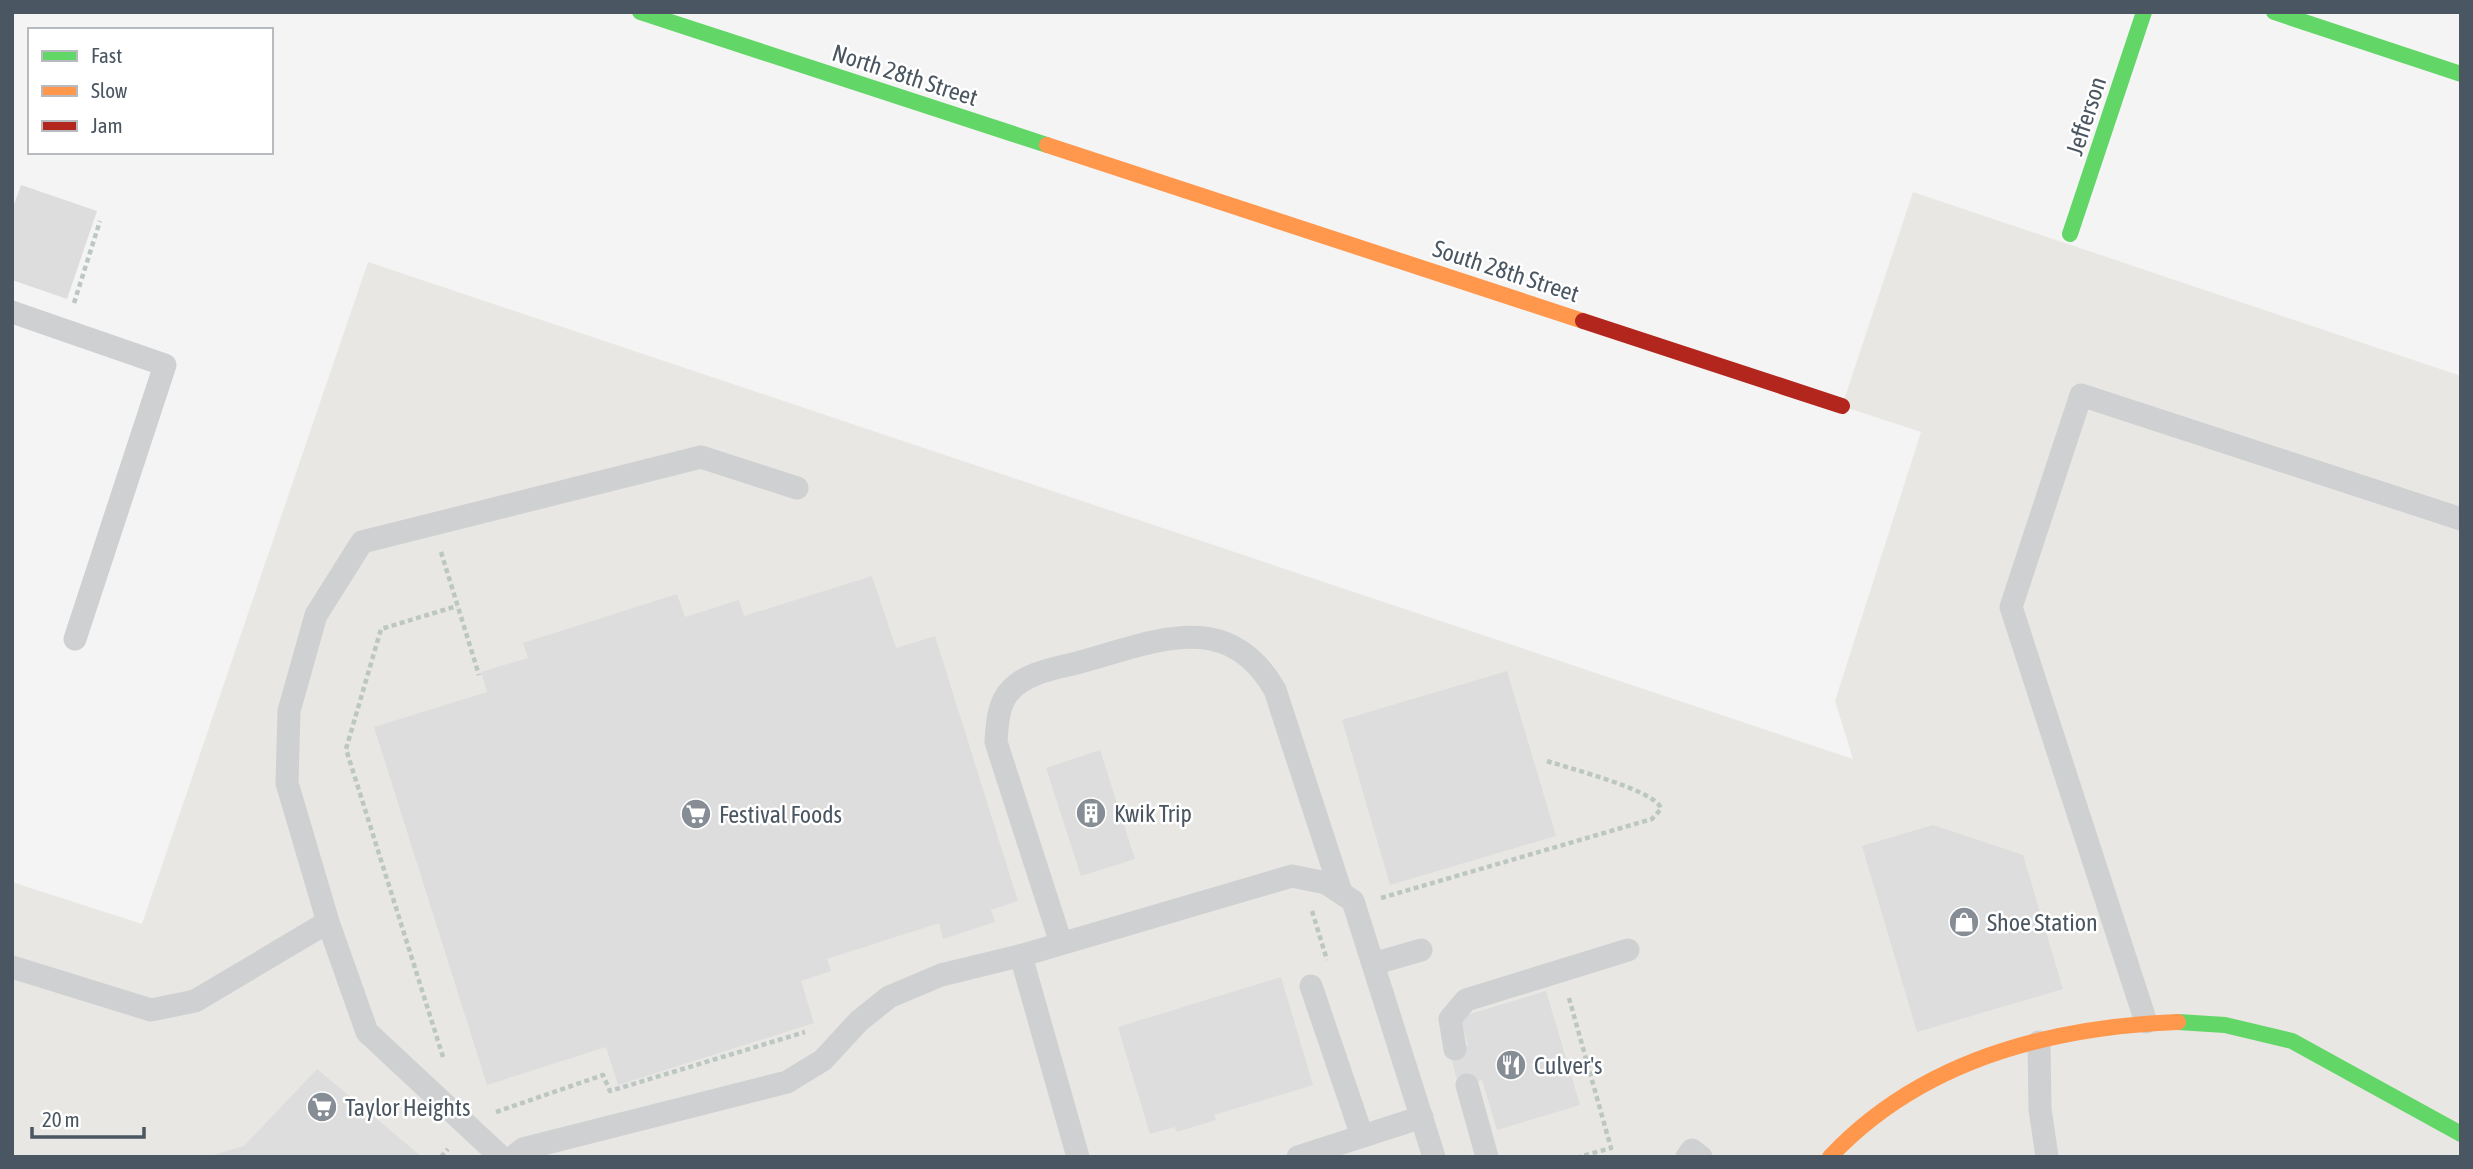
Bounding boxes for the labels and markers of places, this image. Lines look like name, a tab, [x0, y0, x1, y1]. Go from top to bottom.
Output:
building icon: Kwik Trip	[1074, 796, 1108, 830]
supermarket icon: Festival Foods	[679, 797, 713, 831]
place label: Kwik Trip	[1114, 800, 1192, 827]
place label: Festival Foods	[719, 801, 842, 828]
shop icon: Shoe Station	[1947, 905, 1981, 939]
place label: Shoe Station	[1987, 909, 2098, 936]
restaurant icon: Culver's	[1494, 1048, 1528, 1082]
place label: Culver's	[1534, 1052, 1603, 1079]
supermarket icon: Taylor Heights	[305, 1090, 339, 1124]
place label: Taylor Heights	[345, 1094, 470, 1121]

